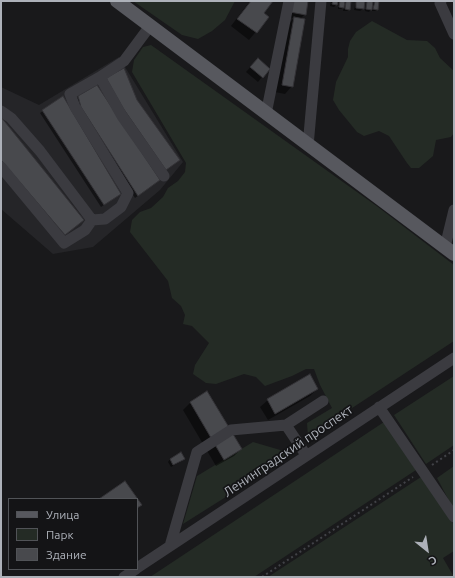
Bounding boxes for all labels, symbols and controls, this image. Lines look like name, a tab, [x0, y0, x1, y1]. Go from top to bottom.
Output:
street label: Ленинградский проспект	[220, 402, 356, 500]
legend	[8, 498, 138, 570]
text: Улица	[46, 508, 79, 521]
text: Парк	[46, 528, 74, 541]
north arrow	[407, 530, 447, 570]
text: Здание	[46, 548, 87, 561]
text: С	[427, 553, 439, 567]

